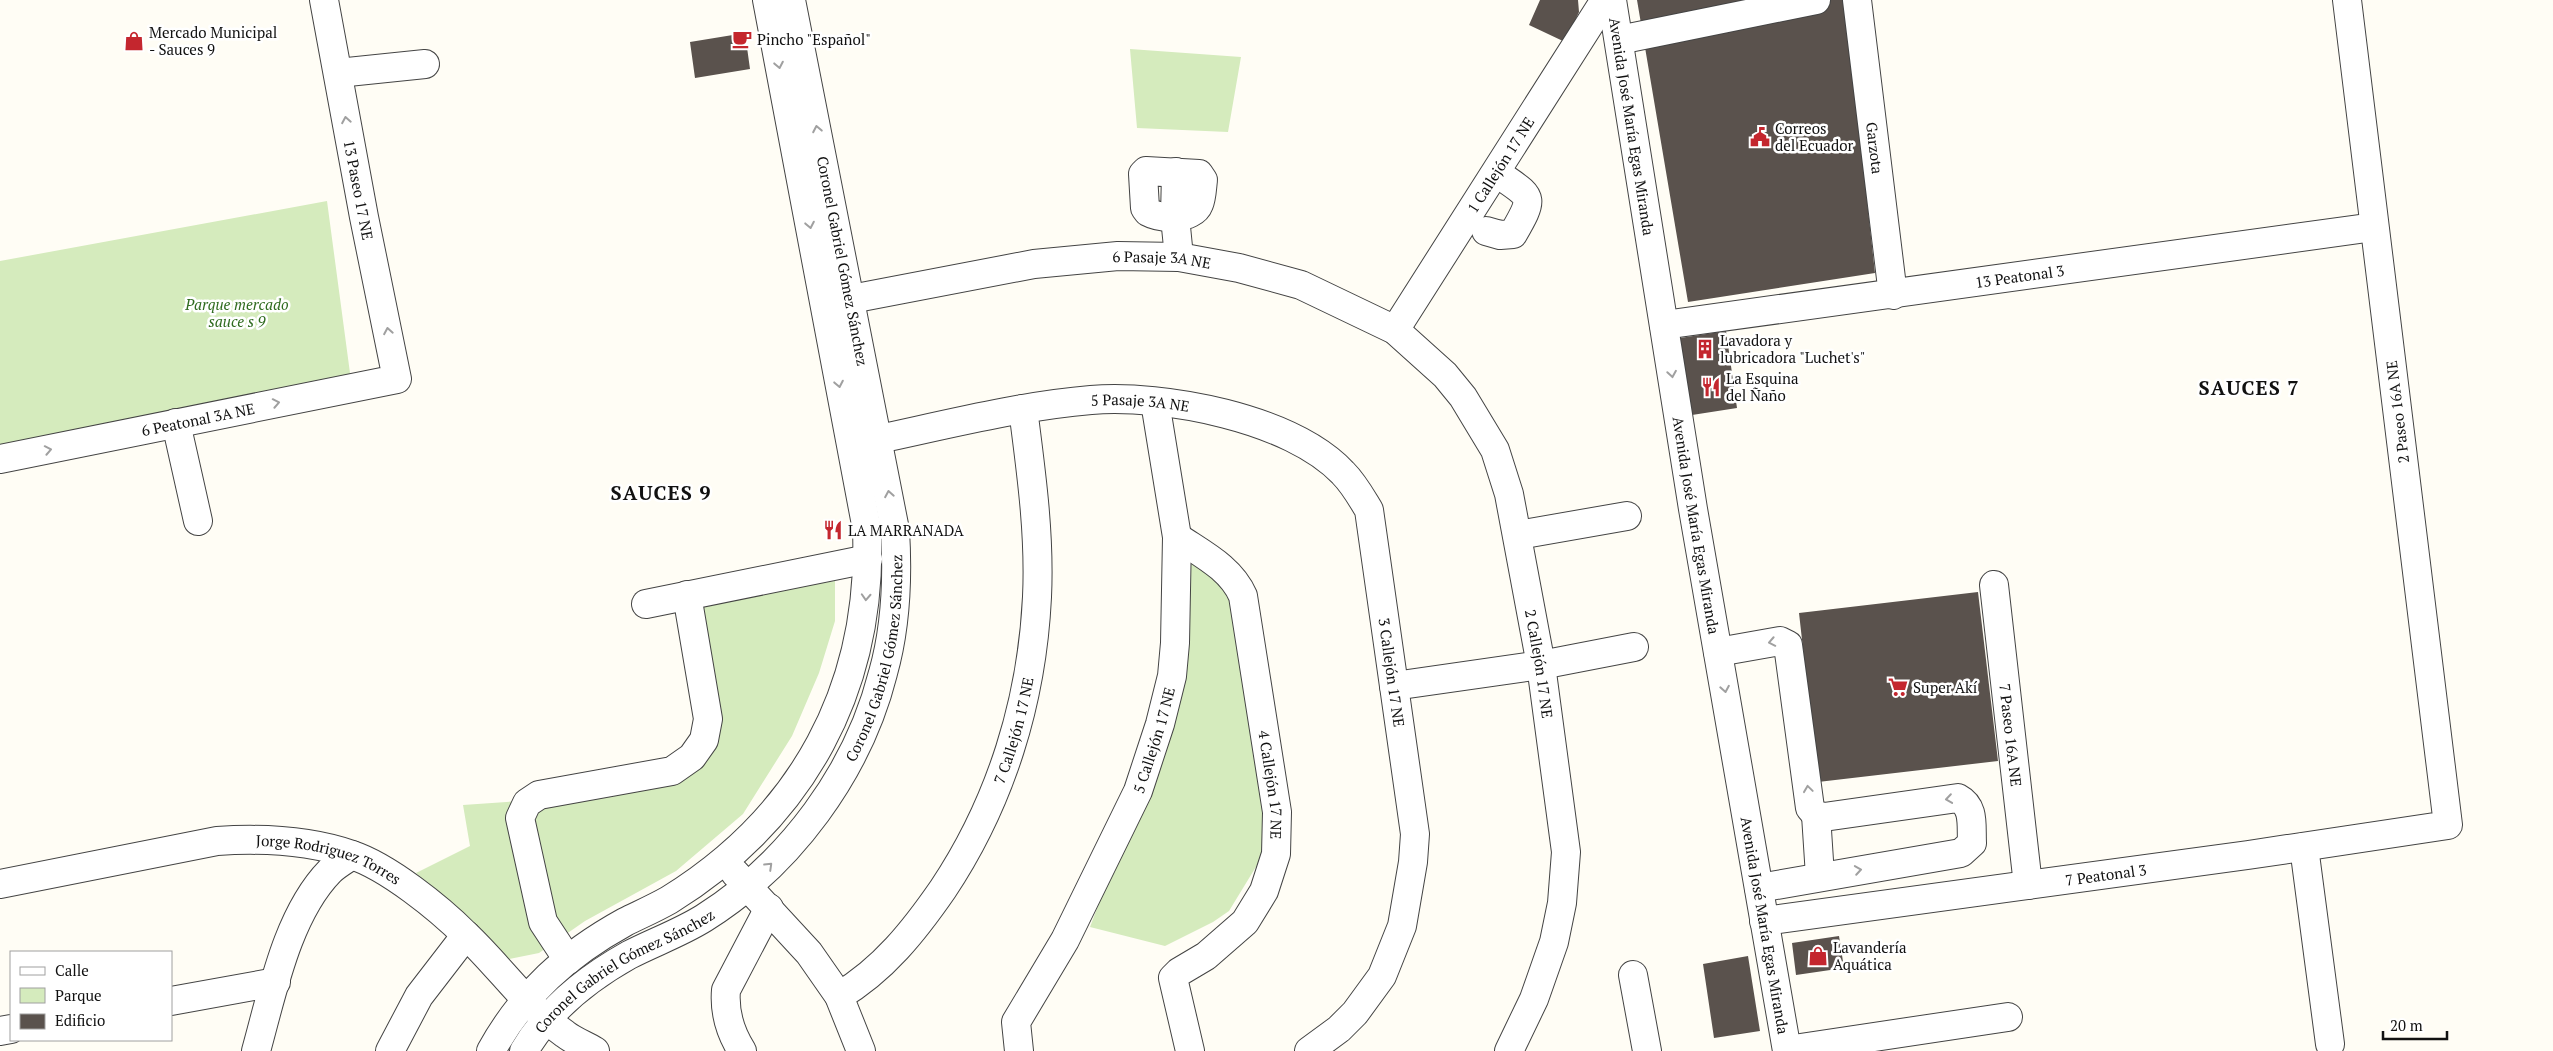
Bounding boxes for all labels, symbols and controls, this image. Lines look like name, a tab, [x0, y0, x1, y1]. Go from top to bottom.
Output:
street label: Avenida José María Egas Miranda	[1605, 16, 1659, 237]
place label: Mercado Municipal - Sauces 9	[149, 22, 277, 59]
cafe icon: Pincho "Español"	[731, 28, 753, 50]
place label: Pincho "Español"	[757, 29, 871, 49]
shop icon: Mercado Municipal - Sauces 9	[123, 30, 145, 52]
one-way arrow	[774, 61, 784, 69]
street label: 1 Callejón 17 NE	[1462, 113, 1538, 216]
one-way arrow	[341, 116, 352, 125]
place label: Correos del Ecuador	[1775, 118, 1854, 155]
street label: Garzota	[1862, 121, 1888, 175]
one-way arrow	[812, 124, 823, 133]
public building icon: Correos del Ecuador	[1749, 126, 1771, 148]
street label: 13 Paseo 17 NE	[340, 138, 378, 242]
street label: Coronel Gabriel Gómez Sánchez	[813, 154, 873, 368]
one-way arrow	[804, 220, 814, 229]
street label: 6 Pasaje 3A NE	[1111, 246, 1213, 273]
street label: 13 Peatonal 3	[1974, 260, 2065, 292]
park label: Parque mercado sauce s 9	[184, 294, 289, 331]
one-way arrow	[383, 327, 394, 335]
place label: Lavadora y lubricadora "Luchet's"	[1720, 330, 1865, 367]
building icon: Lavadora y lubricadora "Luchet's"	[1694, 338, 1716, 360]
street label: 2 Paseo 16A NE	[2381, 359, 2413, 465]
place label: La Esquina del Ñaño	[1726, 368, 1799, 405]
one-way arrow	[1666, 369, 1676, 378]
district label: SAUCES 7	[2198, 374, 2300, 401]
restaurant icon: La Esquina del Ñaño	[1700, 376, 1722, 398]
one-way arrow	[833, 380, 844, 389]
street label: 5 Pasaje 3A NE	[1090, 389, 1191, 416]
street label: 6 Peatonal 3A NE	[140, 398, 256, 440]
one-way arrow	[271, 398, 280, 409]
street label: Avenida José María Egas Miranda	[1668, 415, 1725, 636]
one-way arrow	[43, 445, 52, 455]
district label: SAUCES 9	[610, 479, 712, 506]
one-way arrow	[884, 490, 894, 498]
restaurant icon: LA MARRANADA	[822, 519, 844, 541]
place label: LA MARRANADA	[848, 520, 964, 540]
street label: Coronel Gabriel Gómez Sánchez	[840, 554, 906, 765]
one-way arrow	[860, 593, 871, 601]
street label: 2 Callejón 17 NE	[1521, 608, 1558, 719]
street label: 3 Callejón 17 NE	[1374, 617, 1410, 728]
one-way arrow	[1767, 637, 1776, 647]
street label: 7 Callejón 17 NE	[989, 675, 1038, 787]
supermarket icon: Super Akí	[1887, 676, 1909, 698]
place label: Super Akí	[1913, 677, 1978, 697]
street label: 7 Paseo 16A NE	[1995, 682, 2027, 788]
street label: 5 Callejón 17 NE	[1128, 685, 1179, 796]
one-way arrow	[1719, 685, 1729, 694]
street label: 4 Callejón 17 NE	[1254, 729, 1287, 840]
one-way arrow	[1803, 784, 1814, 792]
one-way arrow	[1945, 793, 1953, 804]
street label: Avenida José María Egas Miranda	[1737, 815, 1794, 1036]
street label: Jorge Rodriguez Torres	[256, 830, 405, 889]
street label: 7 Peatonal 3	[2064, 859, 2148, 890]
one-way arrow	[763, 863, 772, 872]
one-way arrow	[1854, 865, 1863, 875]
street label: Coronel Gabriel Gómez Sánchez	[530, 904, 718, 1037]
place label: Lavandería Aquática	[1833, 937, 1907, 974]
shop icon: Lavandería Aquática	[1807, 945, 1829, 967]
legend	[10, 951, 172, 1041]
text: Calle	[55, 960, 89, 980]
text: Parque	[55, 985, 102, 1005]
scale bar	[2383, 1008, 2447, 1040]
text: Edificio	[55, 1010, 105, 1030]
text: 20 m	[2390, 1015, 2423, 1035]

